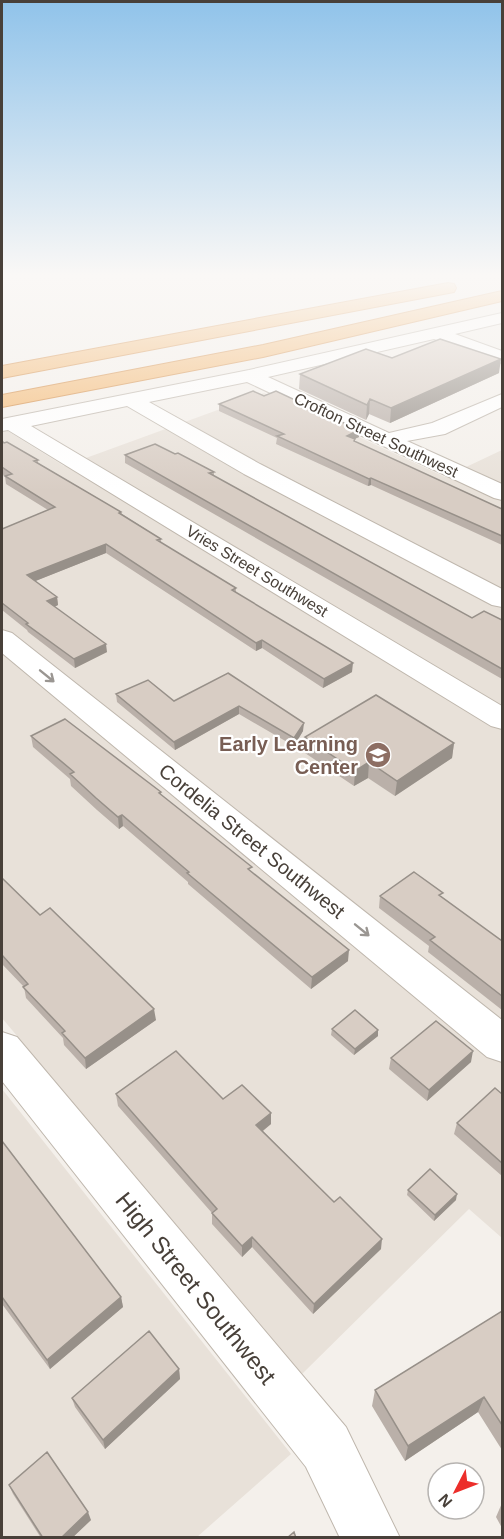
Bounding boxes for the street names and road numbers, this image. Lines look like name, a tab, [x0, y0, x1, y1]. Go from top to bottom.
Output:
street label: Crofton Street Southwest	[291, 390, 461, 481]
street label: Vries Street Southwest	[183, 522, 331, 620]
street label: Cordelia Street Southwest	[155, 759, 350, 923]
street label: High Street Southwest	[110, 1187, 282, 1390]

